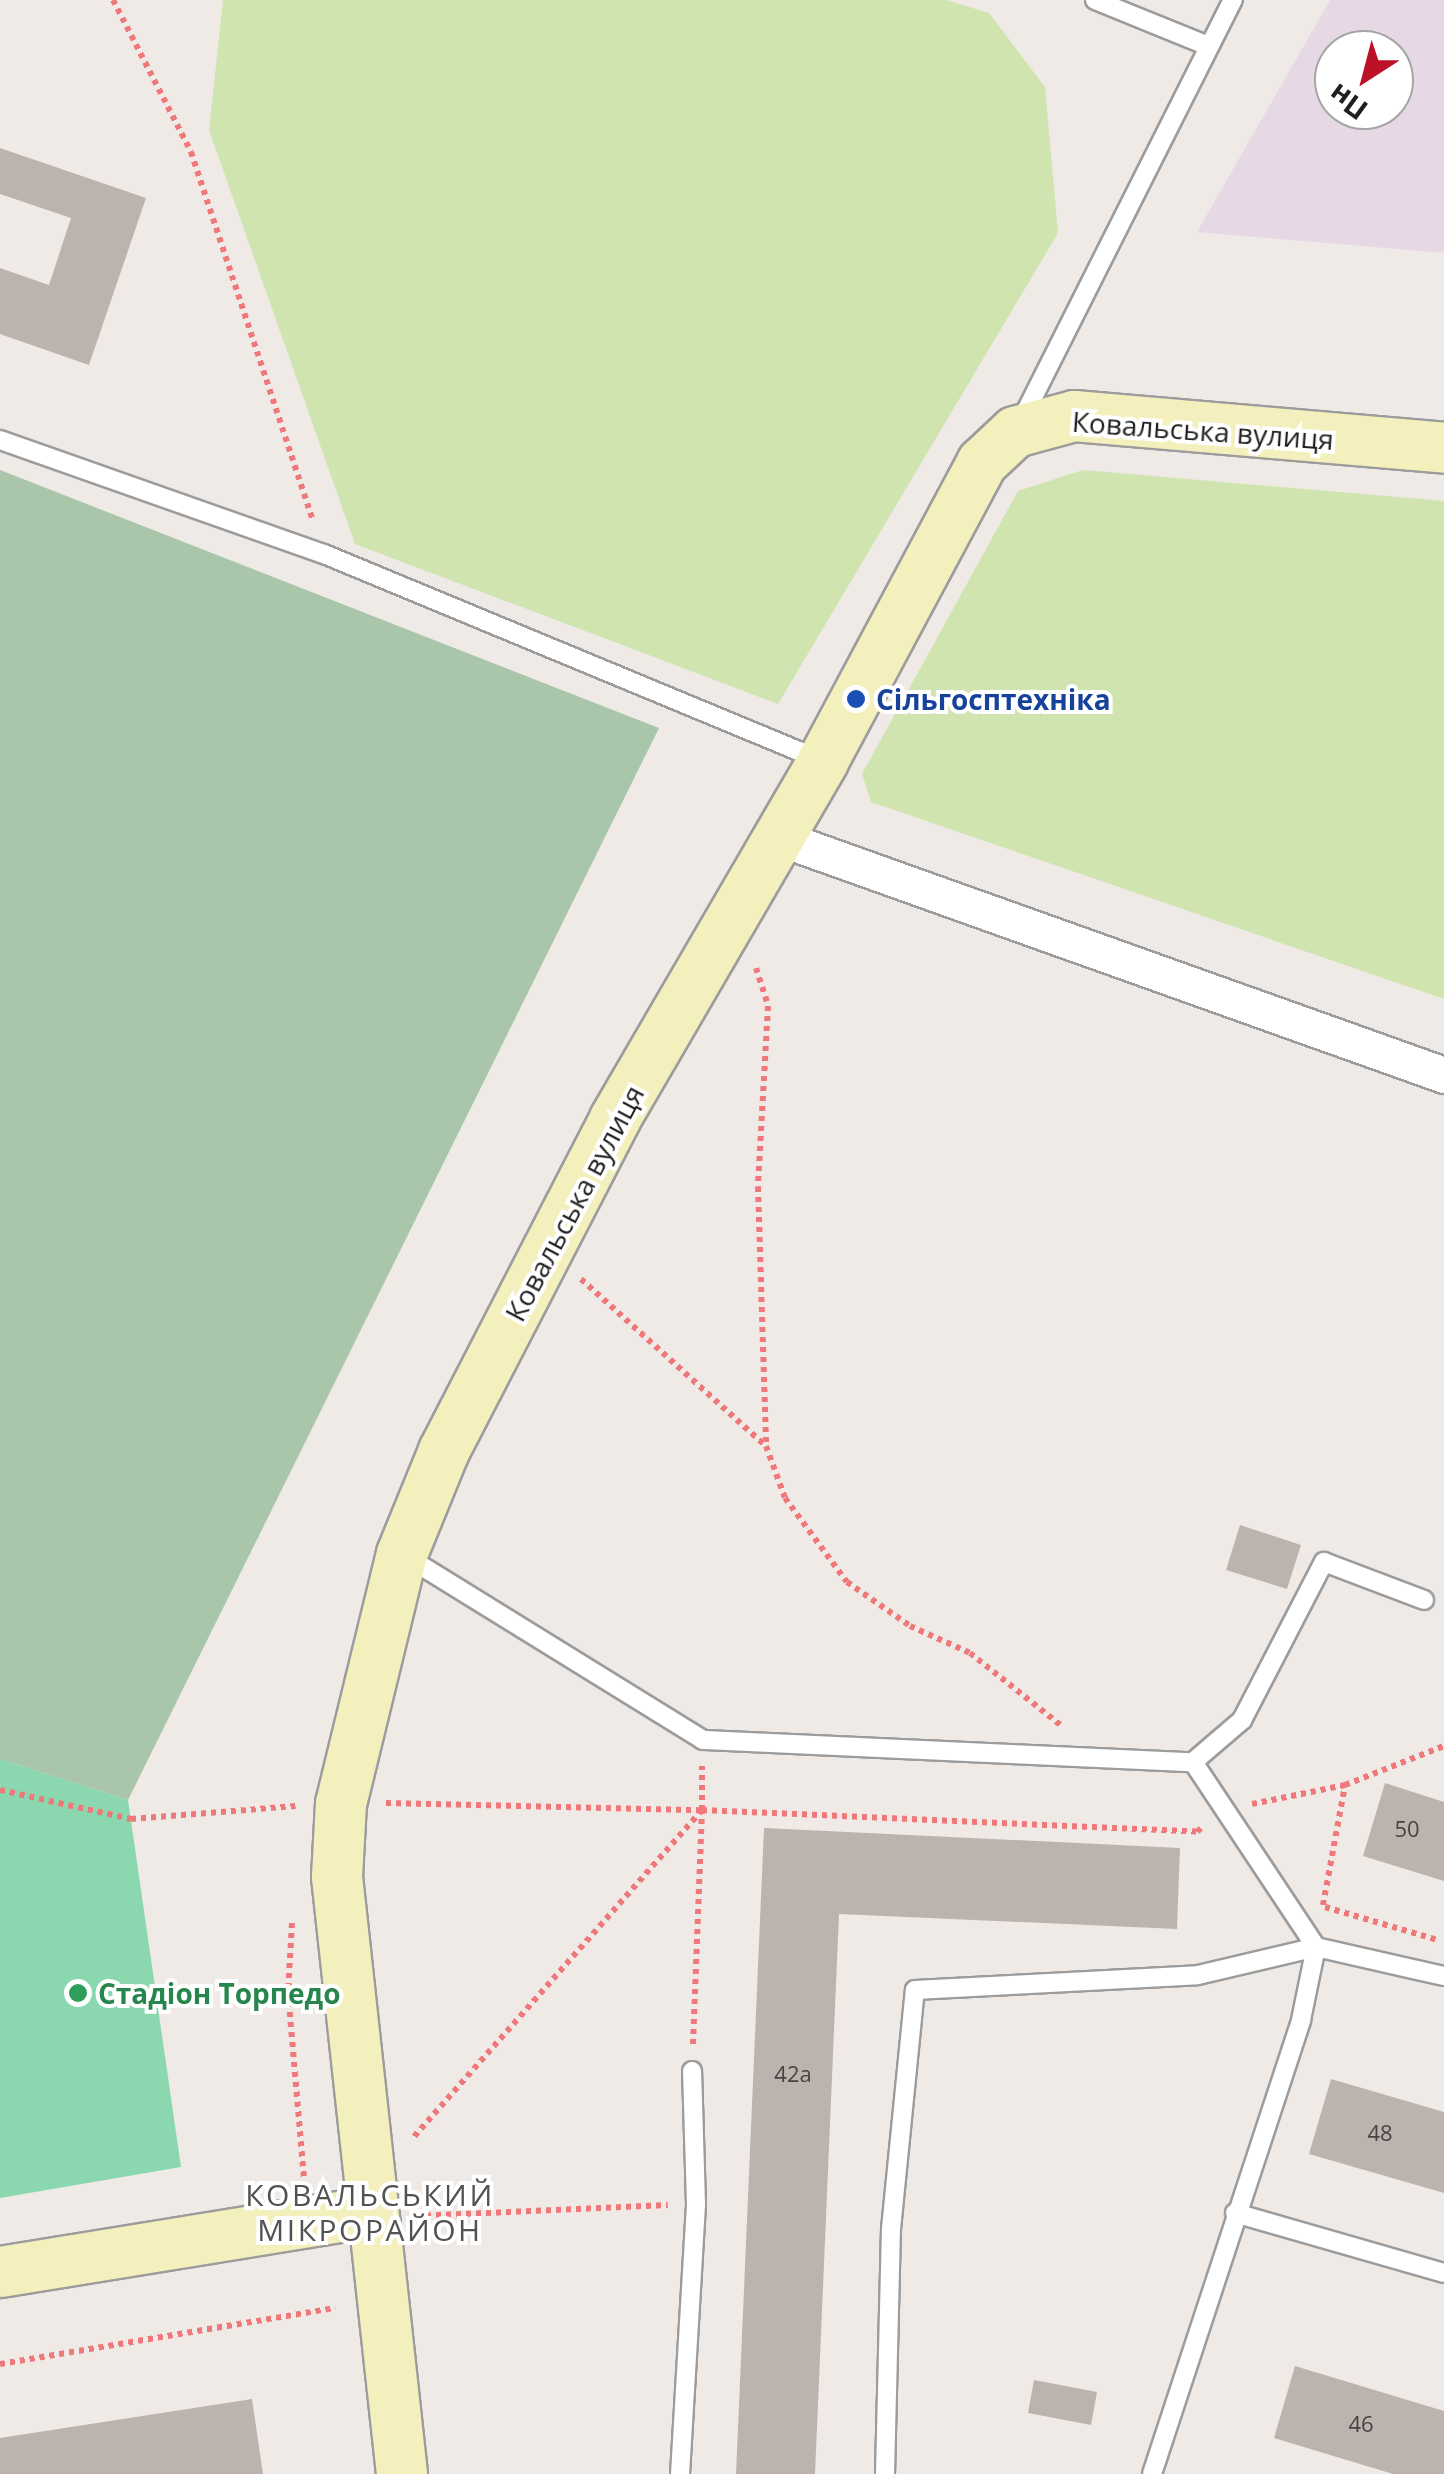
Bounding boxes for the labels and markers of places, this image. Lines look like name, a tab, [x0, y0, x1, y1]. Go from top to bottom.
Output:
place label: Сільгосптехніка	[876, 682, 1111, 716]
marker: Сільгосптехніка	[845, 688, 867, 710]
place label: Стадіон Торпедо	[98, 1976, 341, 2010]
marker: Стадіон Торпедо	[67, 1982, 89, 2004]

